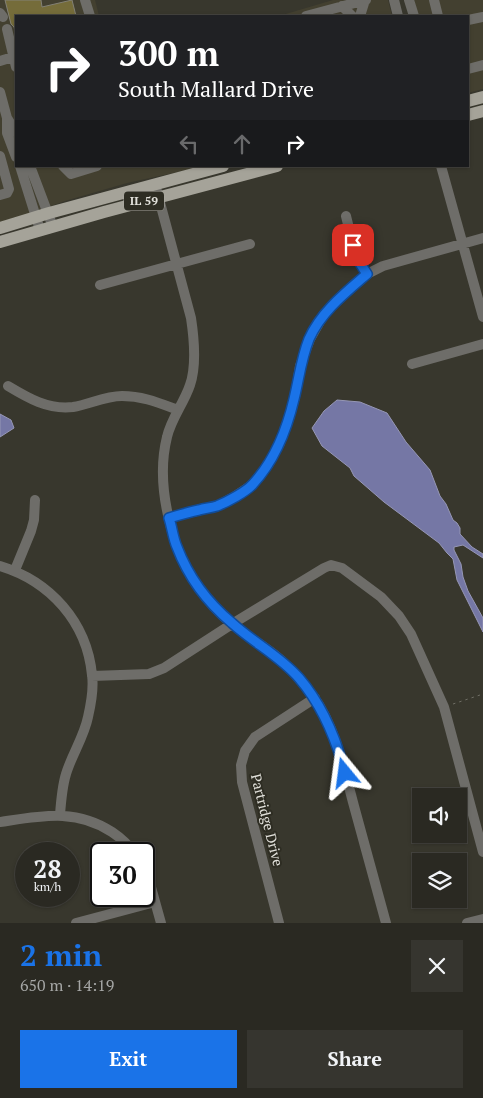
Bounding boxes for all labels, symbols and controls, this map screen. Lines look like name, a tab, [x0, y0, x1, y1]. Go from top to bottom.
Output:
text: 300 m	[118, 30, 219, 76]
icon: right	[35, 35, 100, 100]
text: South Mallard Drive	[118, 74, 314, 103]
icon: left	[175, 130, 203, 158]
icon: ahead	[228, 130, 256, 158]
icon: right	[281, 130, 309, 158]
road number: IL 59	[124, 192, 164, 210]
pin	[332, 224, 374, 266]
icon: arrive	[339, 231, 367, 259]
position arrow	[318, 746, 370, 798]
street label: Partridge Drive	[247, 772, 288, 868]
map controls	[412, 788, 467, 908]
button: sound	[412, 788, 467, 843]
speed limit sign: 30	[90, 842, 155, 907]
text: 28	[33, 852, 62, 885]
button: layers	[412, 853, 467, 908]
text: km/h	[34, 879, 61, 894]
text: 2 min	[20, 935, 102, 975]
button: close	[411, 940, 463, 992]
text: 650 m · 14:19	[20, 974, 114, 996]
button: Exit	[20, 1030, 237, 1088]
button: Share	[247, 1030, 463, 1088]

